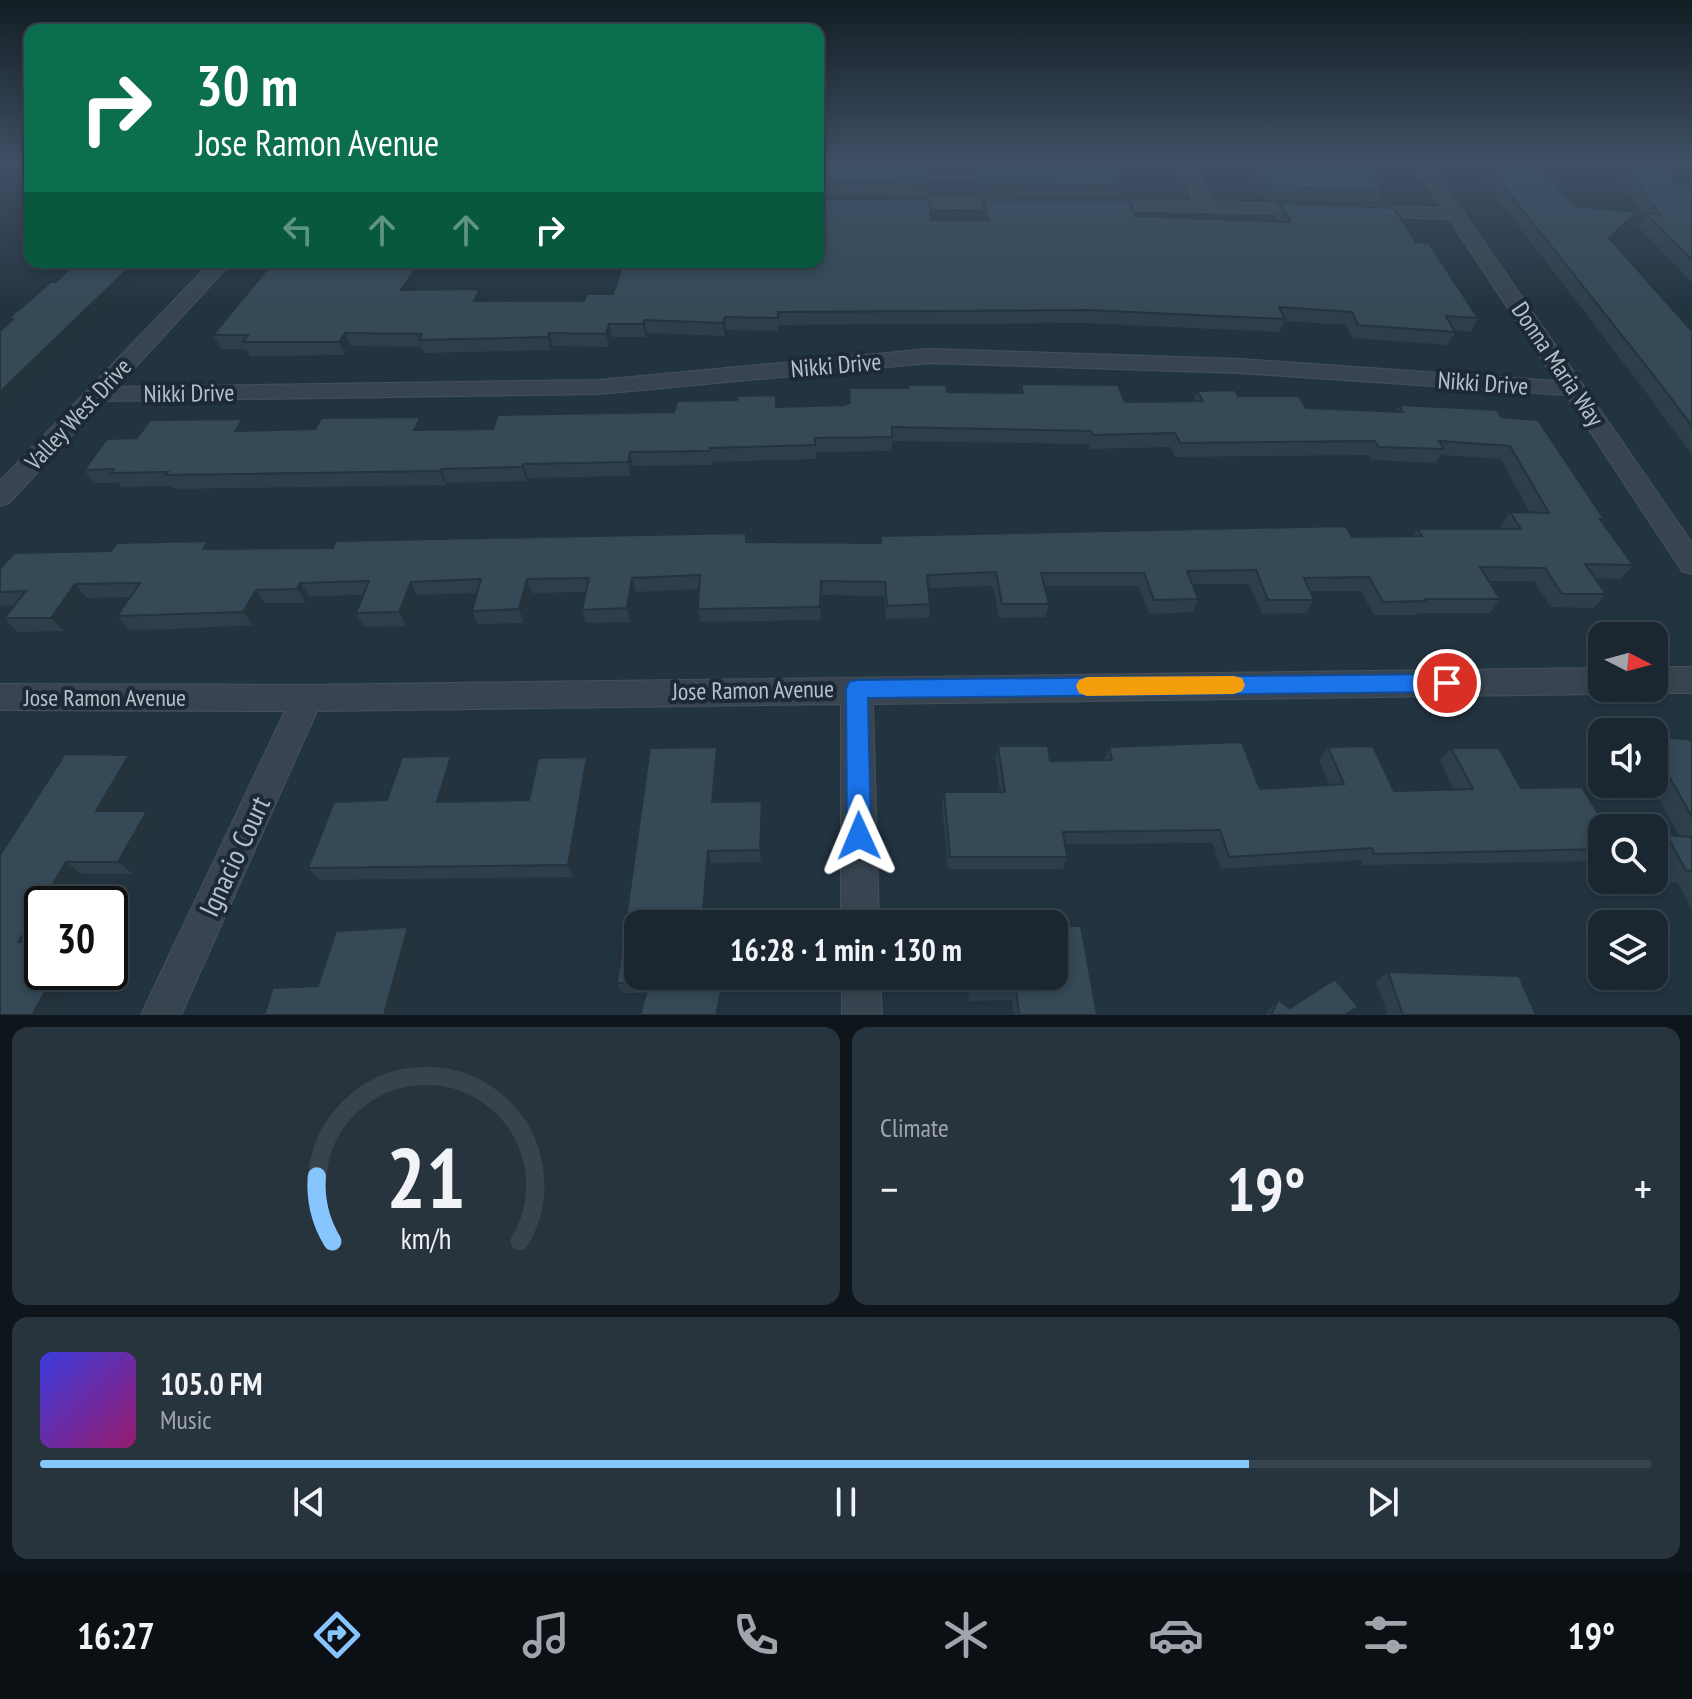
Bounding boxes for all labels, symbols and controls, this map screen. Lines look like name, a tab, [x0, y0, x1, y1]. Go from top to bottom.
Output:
text: 30 m	[196, 49, 298, 121]
icon: right	[64, 56, 168, 160]
text: Jose Ramon Avenue	[196, 119, 439, 166]
icon: left	[276, 208, 320, 252]
icon: ahead	[360, 208, 404, 252]
icon: ahead	[444, 208, 488, 252]
icon: right	[528, 208, 572, 252]
street label: Donna Maria Way	[1505, 296, 1611, 432]
street label: Nikki Drive	[789, 346, 883, 384]
street label: Valley West Drive	[18, 351, 138, 477]
street label: Nikki Drive	[1437, 364, 1529, 402]
street label: Nikki Drive	[143, 377, 235, 409]
north arrow	[1588, 622, 1668, 702]
map controls	[1588, 622, 1668, 990]
pin	[1413, 649, 1481, 717]
icon: arrive	[1425, 661, 1469, 705]
street label: Jose Ramon Avenue	[671, 673, 834, 707]
street label: Jose Ramon Avenue	[23, 682, 186, 713]
button: sound	[1588, 718, 1668, 798]
street label: Ignacio Court	[190, 790, 278, 922]
position arrow	[817, 794, 901, 878]
button: search	[1588, 814, 1668, 894]
speed limit sign: 30	[24, 886, 128, 990]
button: layers	[1588, 910, 1668, 990]
text: 16:28 · 1 min · 130 m	[730, 930, 962, 969]
text: Climate	[880, 1111, 949, 1144]
text: 21	[386, 1123, 466, 1231]
text: 19°	[1226, 1150, 1306, 1228]
text: −	[880, 1160, 898, 1217]
text: +	[1634, 1160, 1652, 1217]
text: km/h	[401, 1220, 451, 1257]
text: 105.0 FM	[160, 1364, 262, 1403]
text: Music	[160, 1403, 212, 1436]
icon: previous	[287, 1480, 331, 1524]
icon: pause	[824, 1480, 868, 1524]
icon: next	[1361, 1480, 1405, 1524]
icon: directions	[309, 1607, 365, 1663]
icon: music	[518, 1607, 574, 1663]
icon: phone	[728, 1607, 784, 1663]
icon: climate	[938, 1607, 994, 1663]
icon: car	[1148, 1607, 1204, 1663]
icon: filters	[1358, 1607, 1414, 1663]
text: 16:27	[77, 1612, 155, 1659]
text: 19°	[1567, 1612, 1615, 1659]

